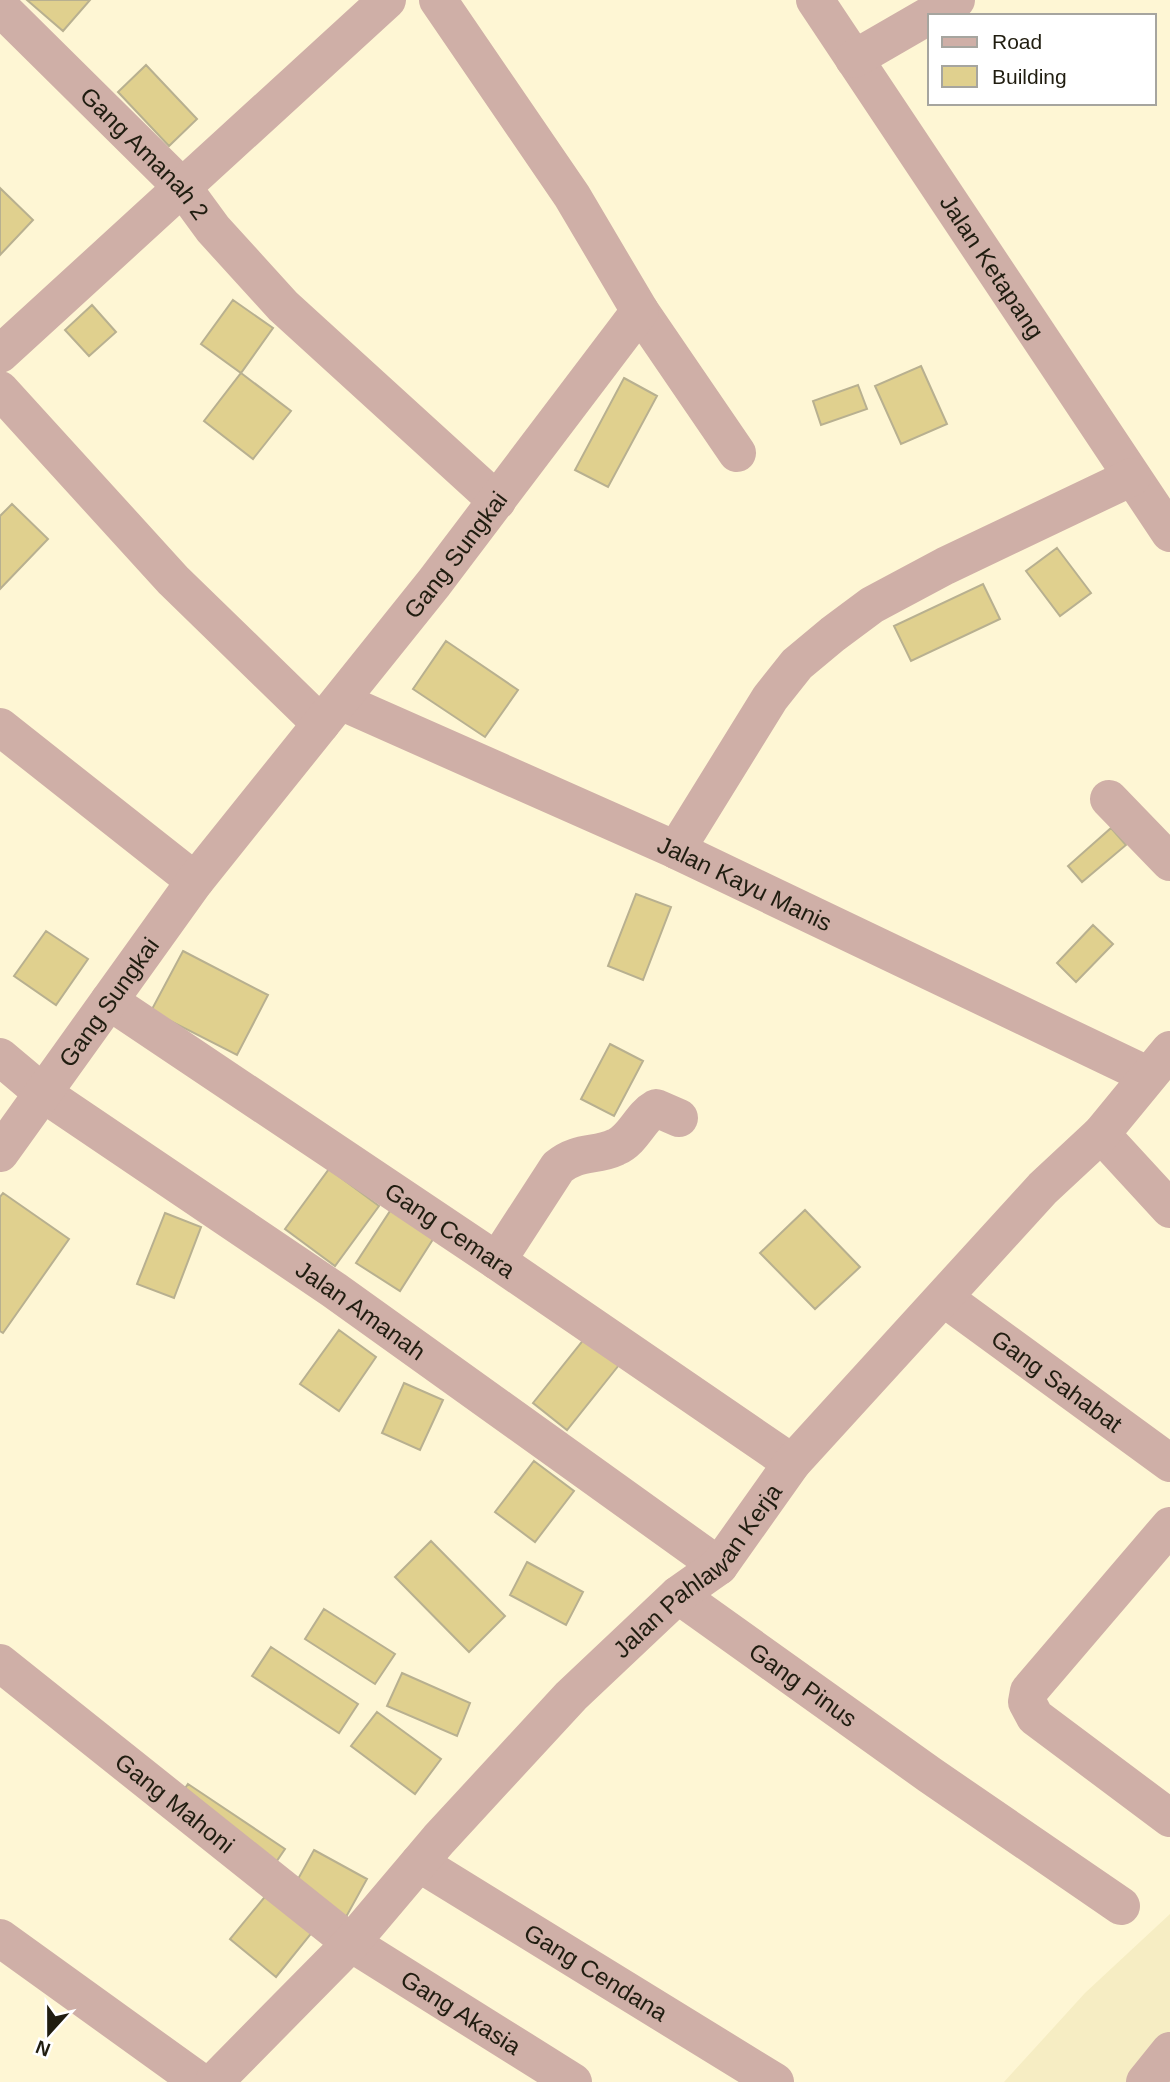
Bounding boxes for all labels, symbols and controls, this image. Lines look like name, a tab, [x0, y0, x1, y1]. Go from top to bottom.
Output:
legend	[928, 14, 1156, 105]
text: Road	[992, 30, 1042, 53]
text: Building	[992, 65, 1067, 88]
street label: Gang Amanah 2	[75, 81, 215, 225]
street label: Jalan Ketapang	[935, 189, 1050, 343]
street label: Gang Sungkai	[398, 486, 512, 623]
street label: Jalan Kayu Manis	[654, 830, 836, 936]
street label: Gang Sungkai	[53, 932, 164, 1072]
street label: Gang Cemara	[380, 1177, 521, 1283]
street label: Jalan Amanah	[291, 1255, 431, 1365]
street label: Gang Sahabat	[987, 1324, 1128, 1437]
street label: Jalan Pahlawan Kerja	[607, 1478, 787, 1663]
street label: Gang Pinus	[744, 1637, 862, 1732]
street label: Gang Mahoni	[110, 1747, 240, 1858]
street label: Gang Cendana	[520, 1918, 673, 2027]
street label: Gang Akasia	[396, 1964, 527, 2060]
north arrow	[14, 1998, 84, 2068]
text: N	[33, 2036, 53, 2061]

